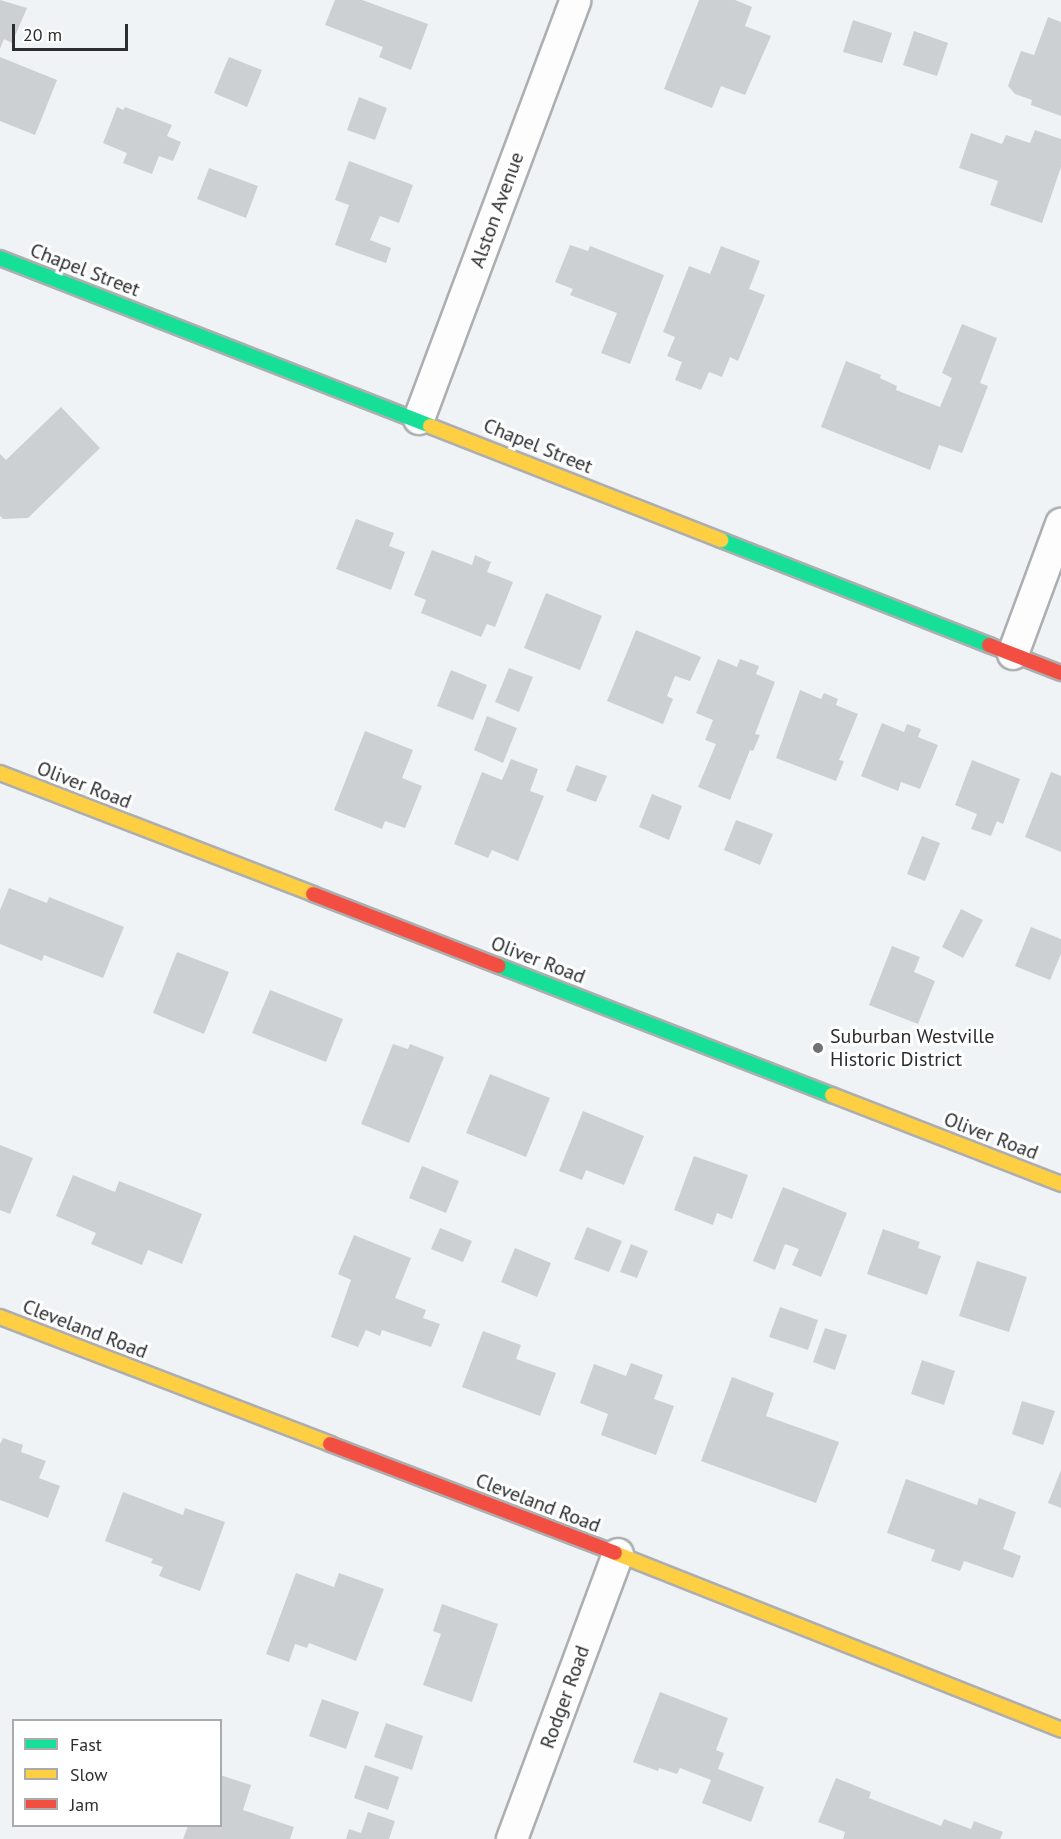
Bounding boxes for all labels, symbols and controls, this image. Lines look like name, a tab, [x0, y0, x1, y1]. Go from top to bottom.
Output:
scale bar	[15, 12, 130, 50]
text: 20 m	[23, 23, 62, 46]
street label: Alston Avenue	[465, 149, 529, 271]
street label: Chapel Street	[27, 238, 143, 302]
street label: Chapel Street	[480, 413, 596, 479]
street label: Oliver Road	[34, 756, 134, 814]
street label: Oliver Road	[488, 931, 588, 989]
place label: Suburban Westville Historic District	[830, 1024, 995, 1071]
marker: Suburban Westville Historic District	[811, 1041, 825, 1055]
street label: Oliver Road	[941, 1107, 1041, 1165]
street label: Cleveland Road	[19, 1294, 151, 1364]
street label: Cleveland Road	[472, 1468, 604, 1538]
street label: Rodger Road	[535, 1642, 595, 1752]
legend	[12, 1719, 222, 1827]
text: Fast	[70, 1733, 102, 1756]
text: Slow	[70, 1763, 108, 1786]
text: Jam	[70, 1793, 99, 1816]

